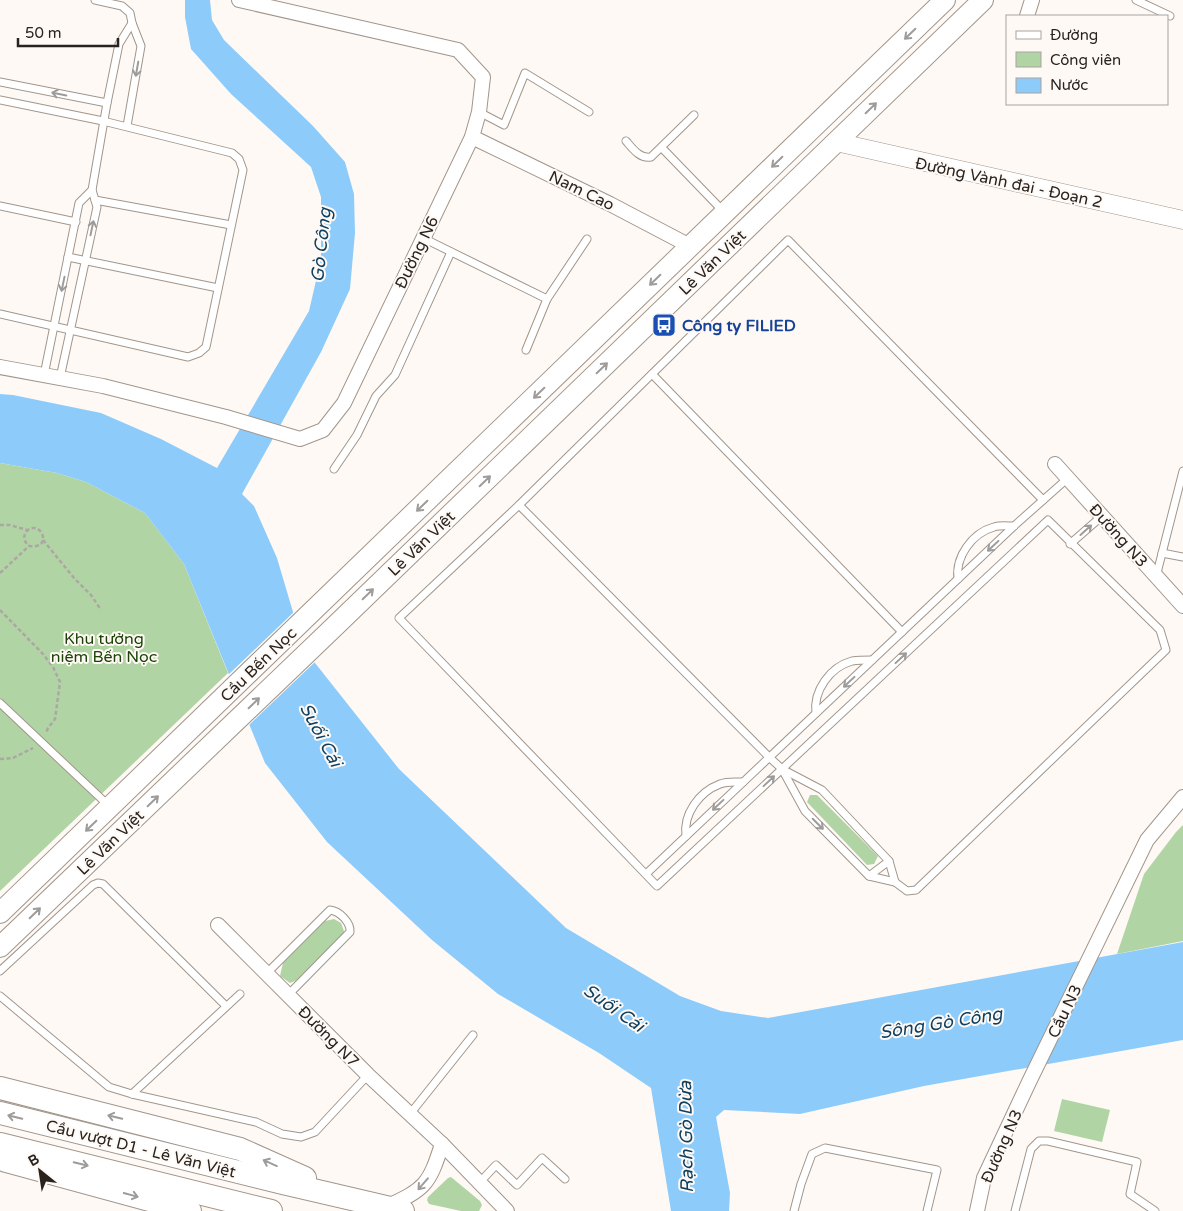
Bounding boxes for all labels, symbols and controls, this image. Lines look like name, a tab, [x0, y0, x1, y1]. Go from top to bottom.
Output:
scale bar	[18, 15, 118, 47]
legend	[1006, 15, 1168, 105]
text: 50 m	[25, 24, 62, 42]
text: Đường	[1050, 26, 1098, 44]
one-way arrow	[904, 28, 916, 40]
text: Công viên	[1050, 51, 1121, 69]
one-way arrow	[132, 61, 142, 77]
text: Nước	[1050, 76, 1088, 94]
one-way arrow	[51, 88, 67, 98]
one-way arrow	[865, 102, 877, 114]
street label: Đường Vành đai - Đoạn 2	[913, 153, 1104, 213]
one-way arrow	[771, 156, 784, 168]
street label: Nam Cao	[545, 166, 618, 215]
water label: Gò Công	[306, 205, 336, 283]
street label: Đường N6	[391, 213, 443, 292]
one-way arrow	[88, 220, 97, 236]
street label: Lê Văn Việt	[675, 226, 750, 300]
one-way arrow	[649, 274, 662, 286]
one-way arrow	[57, 276, 67, 292]
bus stop icon: Công ty FILIED	[651, 312, 677, 338]
place label: Công ty FILIED	[682, 316, 796, 336]
one-way arrow	[595, 362, 608, 374]
one-way arrow	[532, 387, 545, 399]
one-way arrow	[479, 475, 491, 487]
one-way arrow	[415, 500, 428, 512]
street label: Đường N3	[1085, 500, 1152, 572]
street label: Lê Văn Việt	[384, 507, 459, 581]
one-way arrow	[1079, 524, 1092, 536]
one-way arrow	[986, 540, 999, 552]
one-way arrow	[362, 588, 374, 600]
street label: Cầu Bến Nọc	[216, 623, 301, 706]
park label: Khu tưởng niệm Bến Nọc	[51, 629, 157, 667]
one-way arrow	[894, 652, 907, 664]
one-way arrow	[843, 676, 856, 688]
one-way arrow	[248, 697, 261, 709]
water label: Suối Cái	[295, 699, 348, 773]
one-way arrow	[763, 775, 776, 787]
one-way arrow	[146, 795, 159, 807]
one-way arrow	[712, 799, 725, 811]
street label: Lê Văn Việt	[73, 806, 148, 880]
one-way arrow	[812, 818, 824, 830]
one-way arrow	[85, 819, 97, 831]
one-way arrow	[29, 907, 42, 919]
water label: Suối Cái	[579, 979, 651, 1038]
street label: Cầu N3	[1043, 982, 1086, 1041]
street label: Đường N7	[293, 1002, 363, 1072]
water label: Sông Gò Công	[878, 1002, 1005, 1044]
water label: Rạch Gò Dừa	[674, 1080, 698, 1193]
street label: Đường N3	[977, 1106, 1027, 1186]
one-way arrow	[7, 1111, 23, 1121]
one-way arrow	[107, 1112, 123, 1121]
street label: Cầu vượt D1 - Lê Văn Việt	[44, 1116, 238, 1182]
north arrow	[15, 1146, 65, 1196]
text: B	[25, 1150, 42, 1170]
one-way arrow	[263, 1157, 278, 1167]
one-way arrow	[73, 1160, 89, 1169]
one-way arrow	[417, 1177, 429, 1190]
one-way arrow	[123, 1191, 139, 1200]

